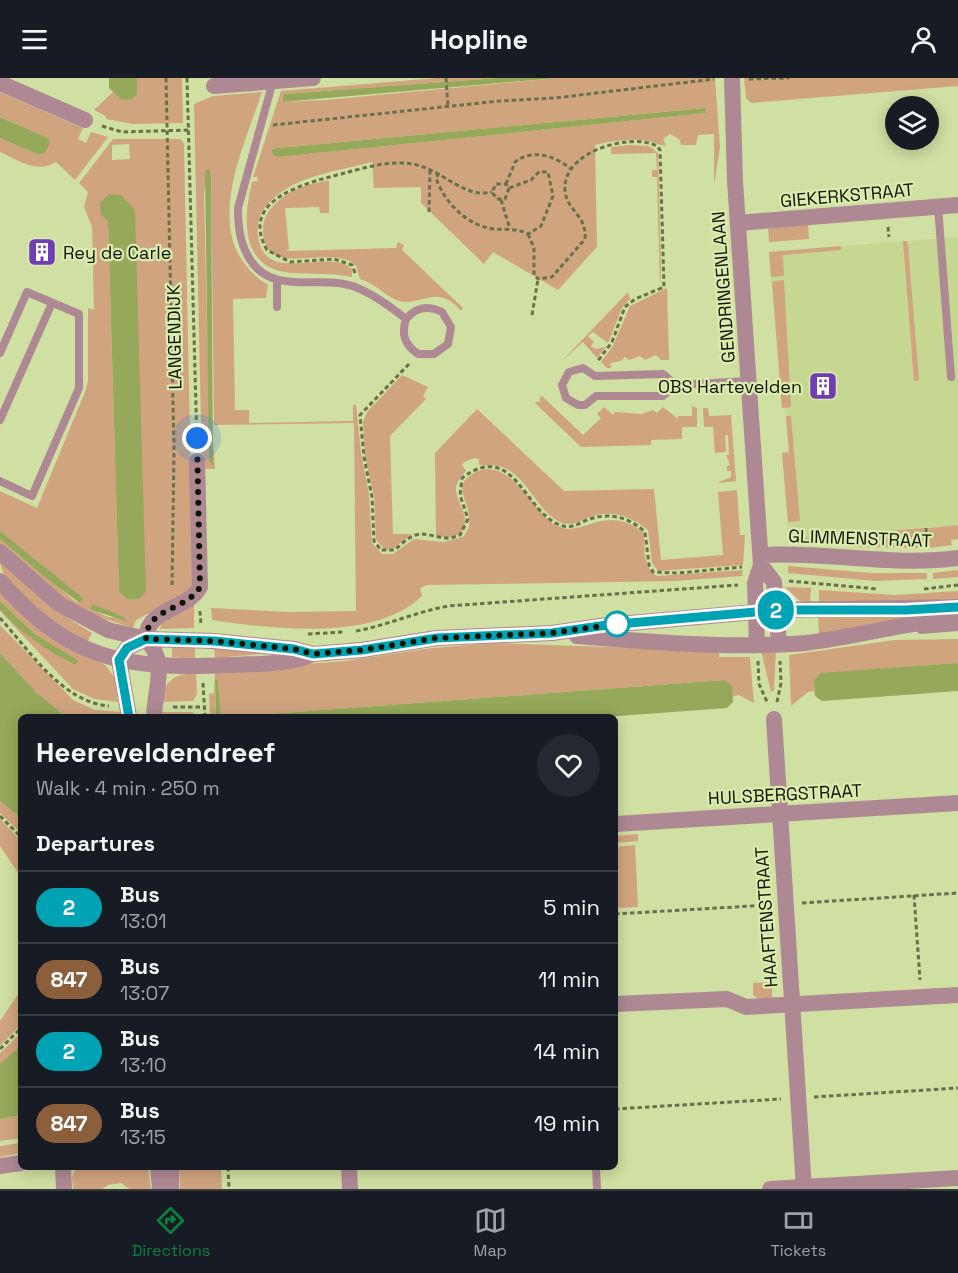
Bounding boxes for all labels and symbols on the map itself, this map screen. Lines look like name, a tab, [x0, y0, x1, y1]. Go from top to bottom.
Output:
street label: GIEKERKSTRAAT	[779, 178, 915, 212]
street label: GENDRINGENLAAN	[706, 210, 740, 364]
building icon: Rey de Carle	[26, 236, 58, 268]
place label: Rey de Carle	[63, 241, 171, 264]
street label: LANGENDIJK	[162, 284, 186, 390]
building icon: OBS Hartevelden	[807, 370, 839, 402]
place label: OBS Hartevelden	[658, 375, 802, 398]
your location	[182, 423, 212, 453]
street label: GLIMMENSTRAAT	[788, 524, 933, 552]
line badge: 2	[756, 590, 796, 630]
unlabelled marker	[604, 611, 630, 637]
street label: HULSBERGSTRAAT	[707, 778, 863, 810]
street label: HAAFTENSTRAAT	[750, 845, 782, 988]

